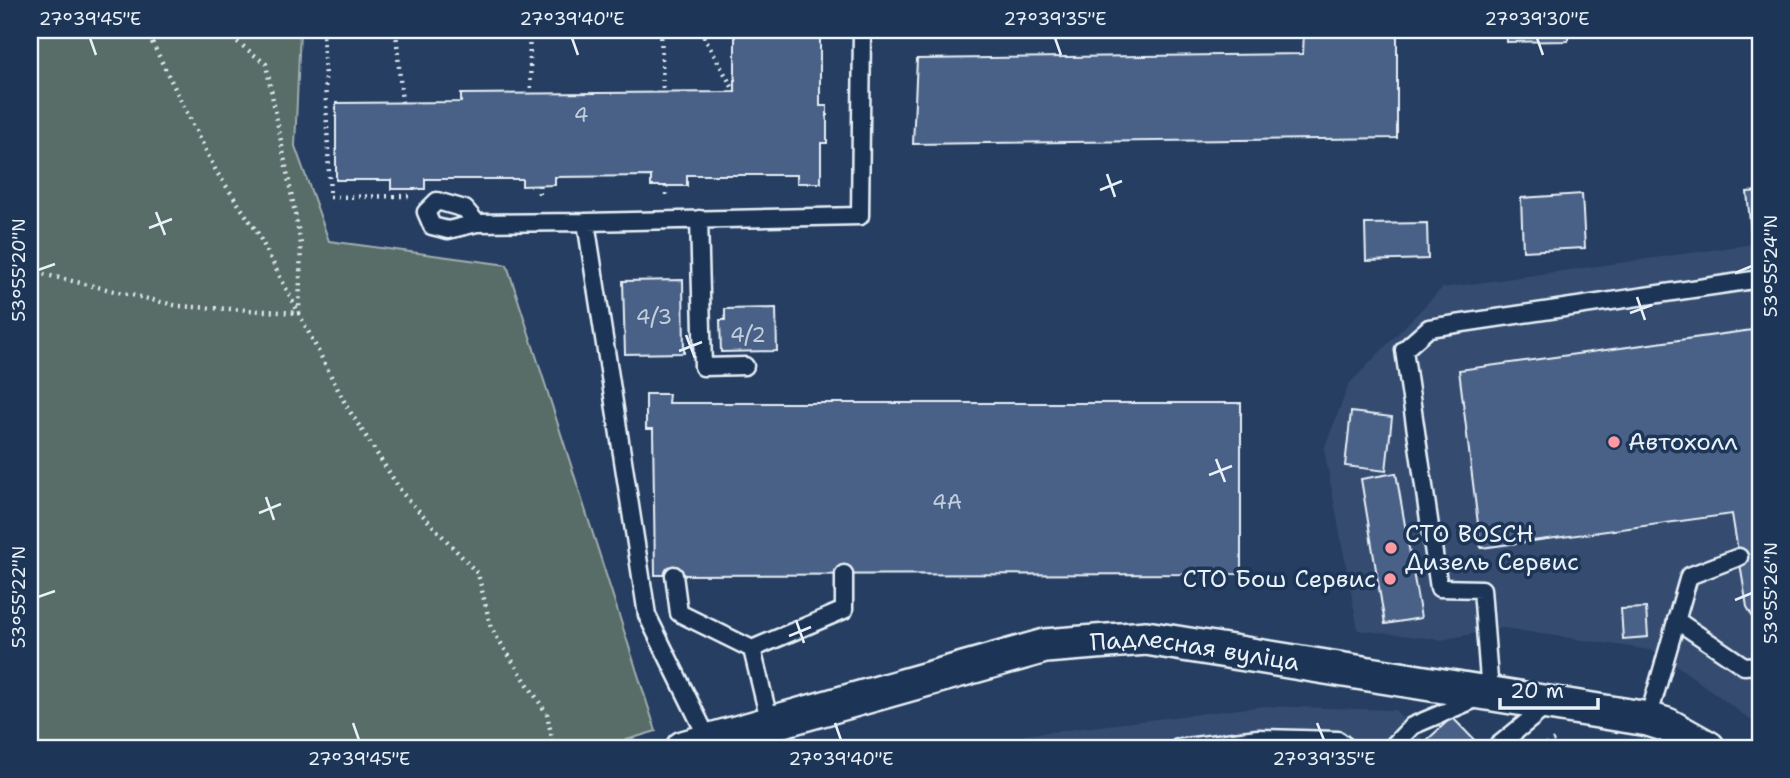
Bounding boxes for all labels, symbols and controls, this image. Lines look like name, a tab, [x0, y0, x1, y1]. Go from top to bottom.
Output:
text: 27°39'45"E	[39, 7, 141, 31]
text: 27°39'40"E	[520, 7, 624, 31]
text: 27°39'35"E	[1004, 7, 1106, 31]
text: 27°39'30"E	[1484, 7, 1590, 31]
house number: 4	[574, 101, 588, 129]
text: 53°55'24"N	[1759, 215, 1783, 317]
text: 53°55'20"N	[7, 218, 31, 322]
house number: 4/3	[636, 303, 672, 331]
house number: 4/2	[730, 321, 766, 349]
place label: Автохолл	[1628, 426, 1738, 458]
marker: Автохолл	[1606, 434, 1622, 450]
house number: 4А	[932, 488, 962, 516]
place label: СТО BOSCH Дизель Сервис	[1405, 518, 1579, 578]
marker: СТО BOSCH Дизель Сервис	[1383, 540, 1399, 556]
text: 53°55'26"N	[1759, 542, 1783, 644]
text: 53°55'22"N	[7, 546, 31, 648]
place label: СТО Бош Сервис	[1182, 563, 1376, 595]
marker: СТО Бош Сервис	[1382, 571, 1398, 587]
street label: Падлесная вуліца	[1089, 622, 1302, 679]
scale bar	[1500, 666, 1598, 710]
text: 20 m	[1510, 677, 1564, 705]
text: 27°39'45"E	[308, 747, 410, 771]
text: 27°39'40"E	[789, 747, 893, 771]
text: 27°39'35"E	[1273, 747, 1375, 771]

